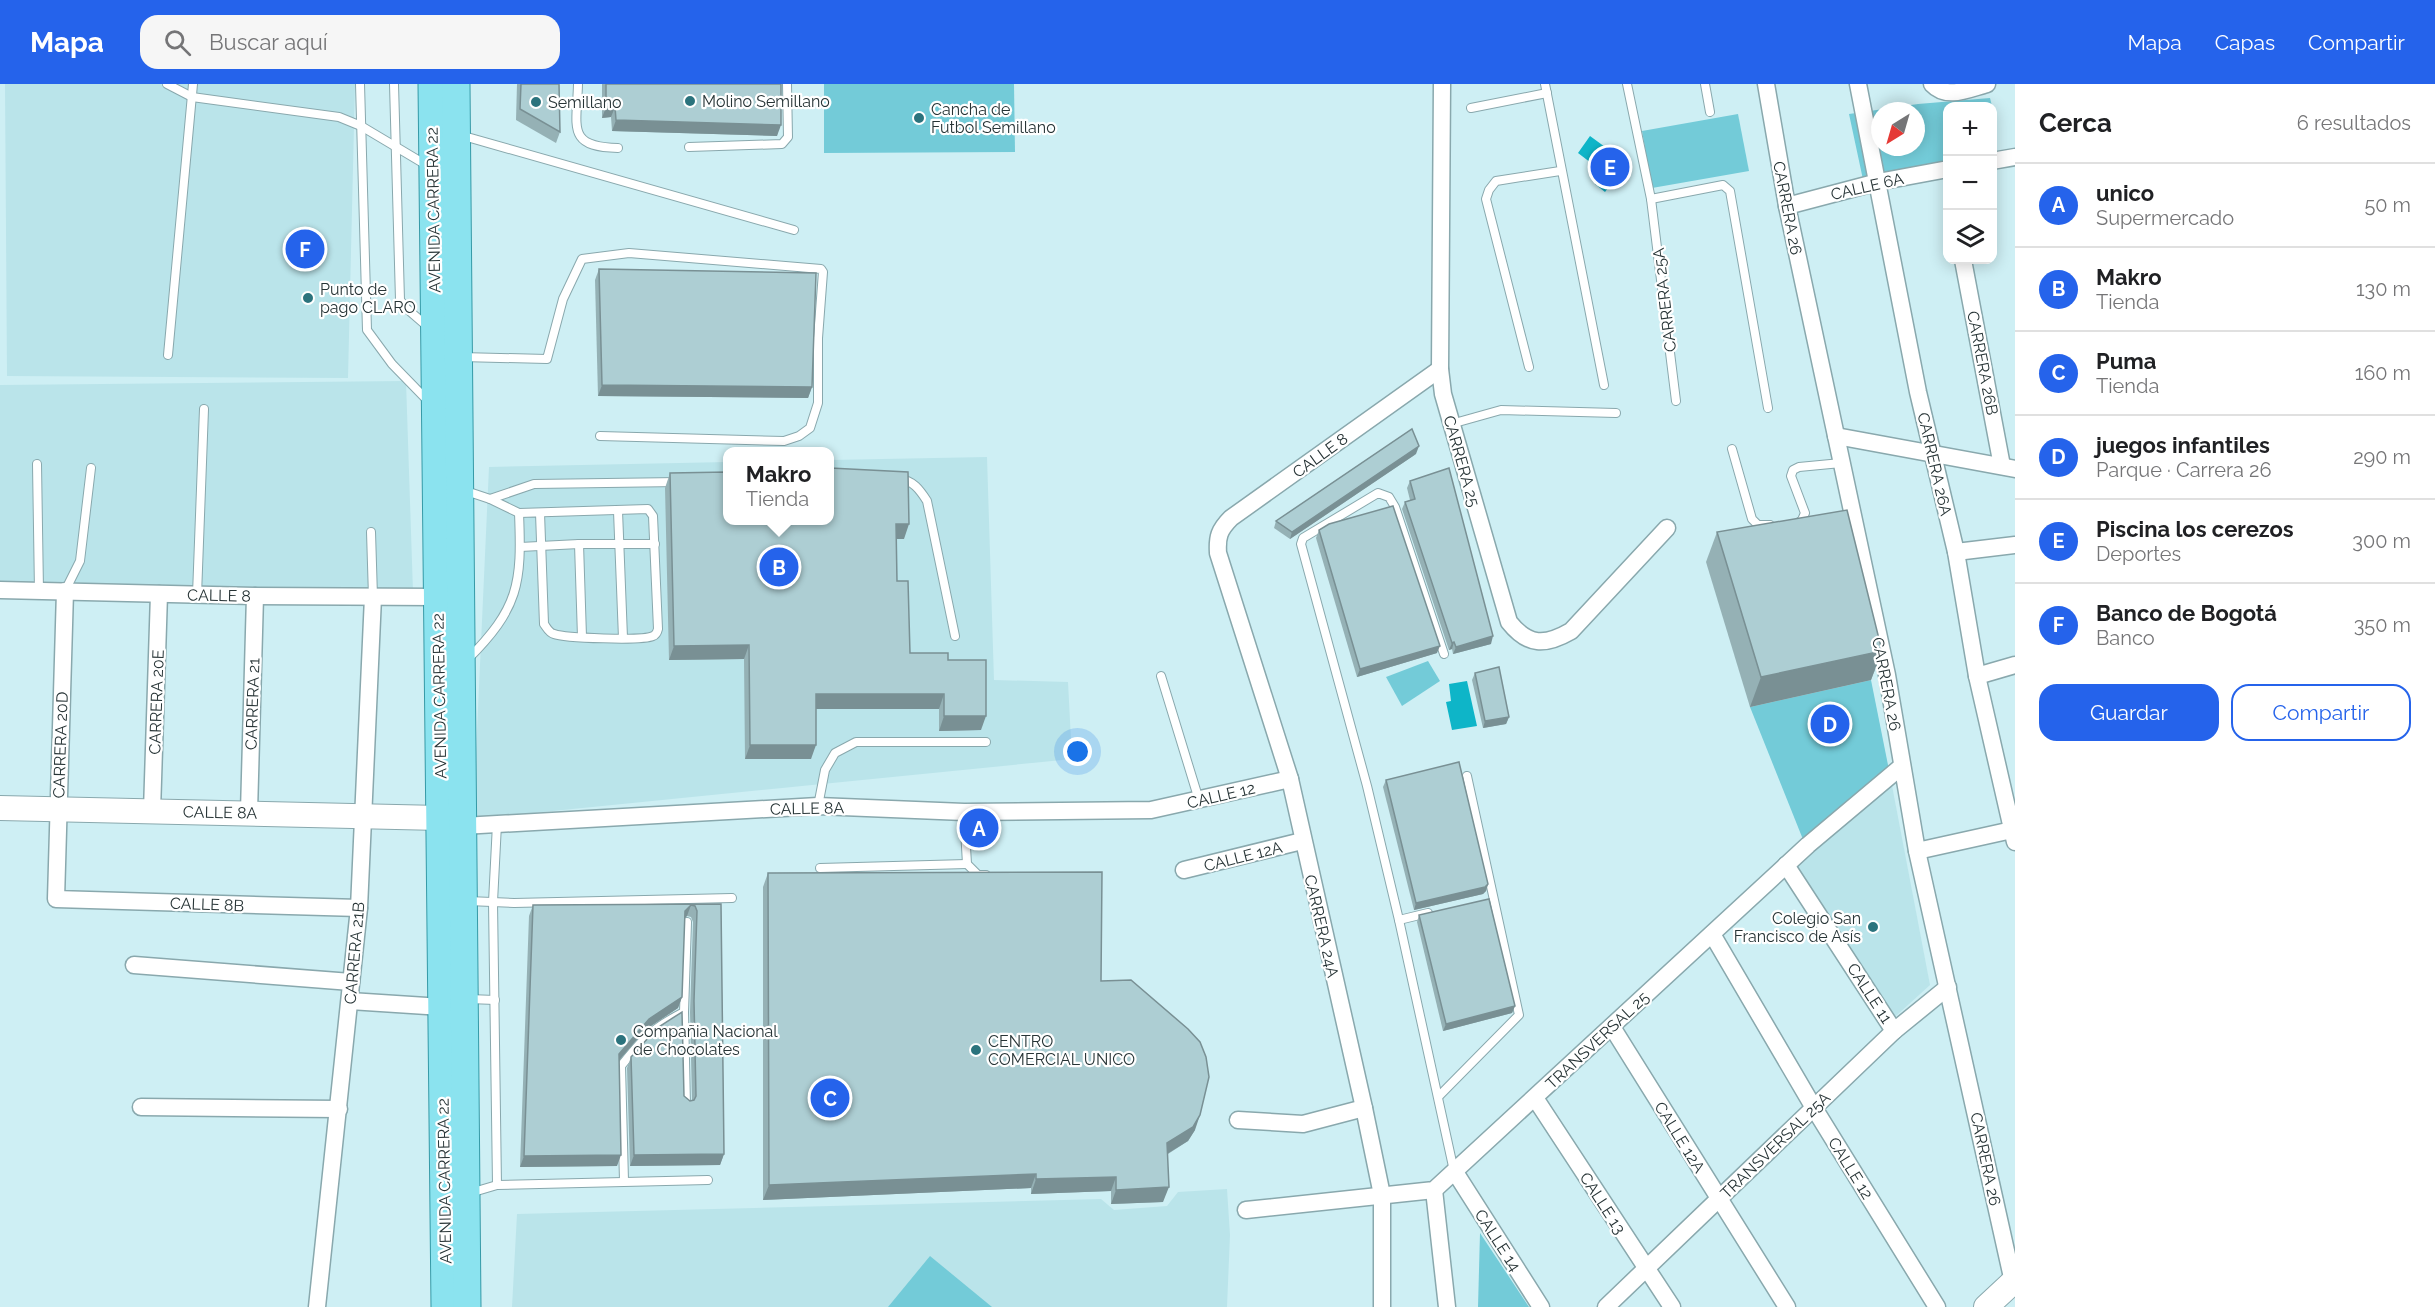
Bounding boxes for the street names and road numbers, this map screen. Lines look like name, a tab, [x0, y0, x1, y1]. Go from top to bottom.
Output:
street label: AVENIDA CARRERA 22	[423, 127, 444, 293]
street label: CARRERA 26	[1769, 160, 1806, 257]
street label: CALLE 6A	[1829, 169, 1906, 204]
street label: CARRERA 25A	[1649, 247, 1680, 353]
street label: CARRERA 26B	[1963, 309, 2002, 417]
street label: CARRERA 26A	[1913, 411, 1956, 518]
street label: CARRERA 25	[1439, 413, 1484, 509]
street label: CALLE 8	[1289, 429, 1352, 482]
street label: CALLE 8	[187, 585, 251, 606]
street label: AVENIDA CARRERA 22	[429, 613, 450, 779]
street label: CARRERA 26	[1868, 636, 1905, 733]
street label: CARRERA 20E	[145, 649, 168, 755]
street label: CARRERA 21	[241, 657, 264, 750]
street label: CARRERA 20D	[49, 691, 72, 799]
street label: CALLE 12	[1185, 778, 1257, 813]
street label: CALLE 8A	[770, 798, 844, 819]
street label: CALLE 8A	[183, 802, 257, 823]
street label: CALLE 12A	[1202, 838, 1284, 875]
street label: CARRERA 24A	[1300, 873, 1343, 980]
street label: CALLE 8B	[170, 894, 244, 915]
street label: CARRERA 21B	[341, 901, 368, 1005]
street label: CALLE 11	[1843, 960, 1896, 1027]
street label: TRANSVERSAL 25	[1542, 987, 1653, 1093]
street label: TRANSVERSAL 25A	[1717, 1088, 1834, 1203]
street label: AVENIDA CARRERA 22	[434, 1098, 455, 1264]
street label: CALLE 12A	[1650, 1098, 1709, 1176]
street label: CARRERA 26	[1966, 1111, 2005, 1208]
street label: CALLE 12	[1824, 1134, 1877, 1203]
street label: CALLE 13	[1576, 1169, 1629, 1238]
street label: CALLE 14	[1471, 1206, 1525, 1275]

